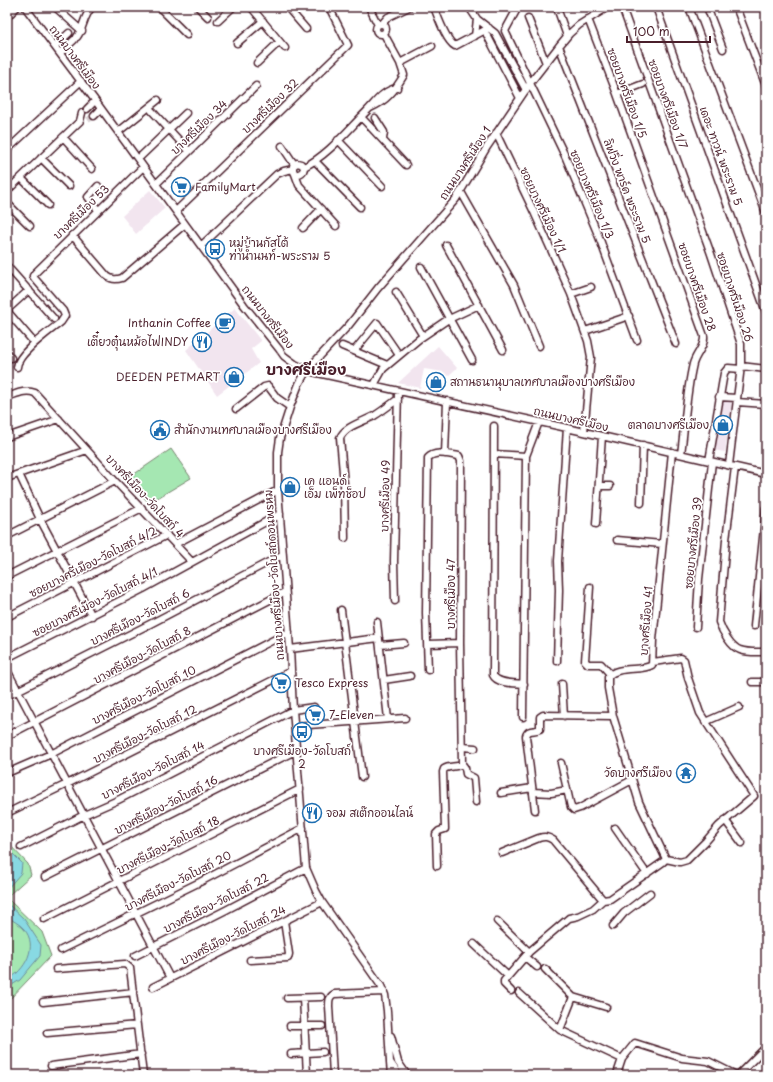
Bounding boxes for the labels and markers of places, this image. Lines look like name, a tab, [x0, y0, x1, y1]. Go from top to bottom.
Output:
supermarket icon: FamilyMart	[170, 176, 192, 198]
place label: FamilyMart	[195, 178, 256, 195]
place label: หมู่บ้านกัสโต้ ท่าน้ำนนท์-พระราม 5	[229, 234, 330, 264]
bus stop icon: หมู่บ้านกัสโต้ ท่าน้ำนนท์-พระราม 5	[204, 238, 226, 260]
cafe icon: Inthanin Coffee	[214, 312, 236, 334]
place label: Inthanin Coffee	[128, 314, 211, 331]
place label: เตี๋ยวตุ๋นหม้อไฟINDY	[87, 330, 188, 351]
restaurant icon: เตี๋ยวตุ๋นหม้อไฟINDY	[191, 331, 213, 353]
shop icon: DEEDEN PETMART	[223, 366, 245, 388]
place label: DEEDEN PETMART	[116, 368, 220, 385]
shop icon: สถานธนานุบาลเทศบาลเมืองบางศรีเมือง	[425, 371, 447, 393]
place label: สถานธนานุบาลเทศบาลเมืองบางศรีเมือง	[450, 373, 635, 391]
shop icon: ตลาดบางศรีเมือง	[712, 414, 734, 436]
place label: ตลาดบางศรีเมือง	[628, 416, 709, 433]
public building icon: สำนักงานเทศบาลเมืองบางศรีเมือง	[149, 419, 171, 441]
place label: สำนักงานเทศบาลเมืองบางศรีเมือง	[174, 421, 332, 438]
place label: เค แอนด์ เอ็ม เพ็ทช็อป	[304, 472, 366, 502]
shop icon: เค แอนด์ เอ็ม เพ็ทช็อป	[279, 476, 301, 498]
supermarket icon: Tesco Express	[270, 672, 292, 694]
place label: Tesco Express	[295, 674, 368, 691]
supermarket icon: 7-Eleven	[304, 704, 326, 726]
place label: 7-Eleven	[329, 706, 374, 723]
bus stop icon: บางศรีเมือง-วัดโบสถ์ 2	[291, 721, 313, 743]
place label: บางศรีเมือง-วัดโบสถ์ 2	[253, 742, 351, 772]
temple icon: วัดบางศรีเมือง	[675, 762, 697, 784]
place label: วัดบางศรีเมือง	[604, 764, 672, 781]
restaurant icon: จอม สเต๊กออนไลน์	[301, 802, 323, 824]
place label: จอม สเต๊กออนไลน์	[326, 804, 414, 821]

